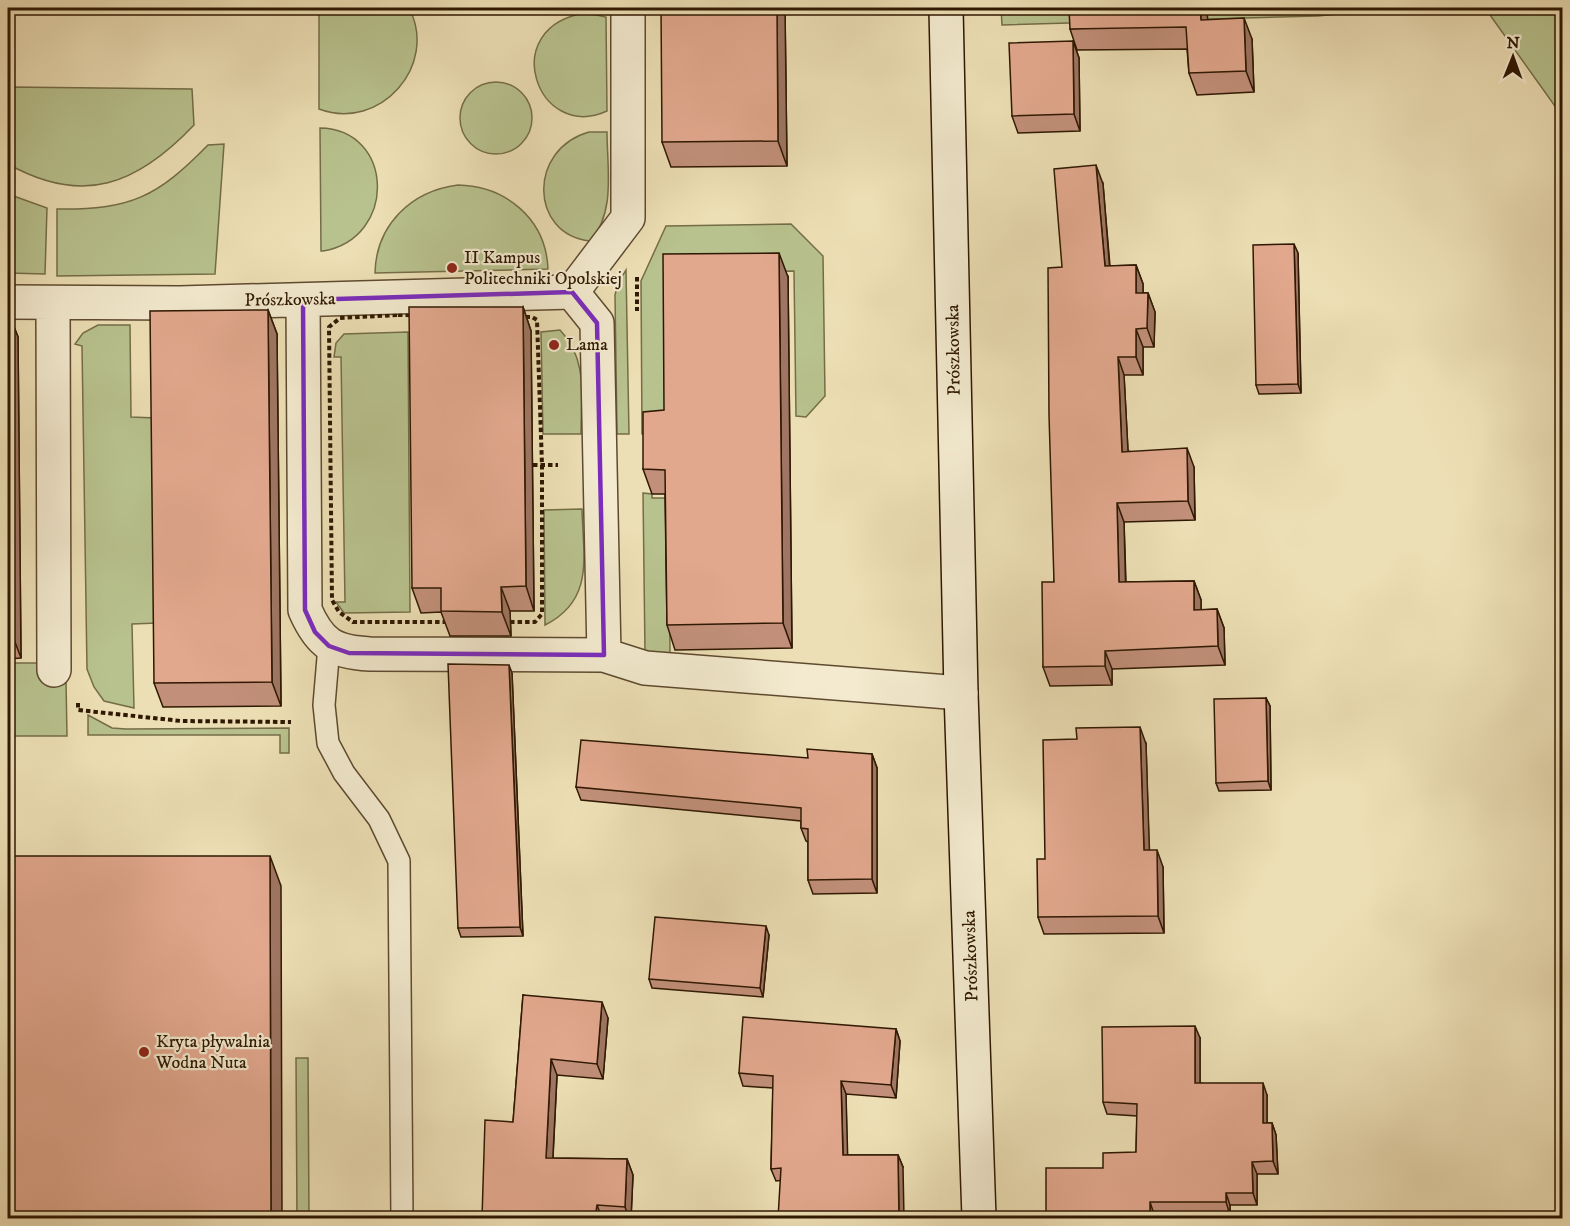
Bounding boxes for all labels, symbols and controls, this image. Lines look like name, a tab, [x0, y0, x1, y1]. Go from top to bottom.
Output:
north arrow	[1483, 27, 1543, 87]
text: N	[1507, 33, 1520, 53]
place label: II Kampus Politechniki Opolskiej	[464, 247, 622, 290]
marker: II Kampus Politechniki Opolskiej	[445, 261, 459, 275]
street label: Prószkowska	[244, 288, 336, 312]
street label: Prószkowska	[942, 304, 966, 396]
place label: Lama	[566, 334, 608, 356]
marker: Lama	[547, 338, 561, 352]
street label: Prószkowska	[958, 910, 984, 1002]
place label: Kryta pływalnia Wodna Nuta	[155, 1031, 270, 1074]
marker: Kryta pływalnia Wodna Nuta	[137, 1045, 151, 1059]

